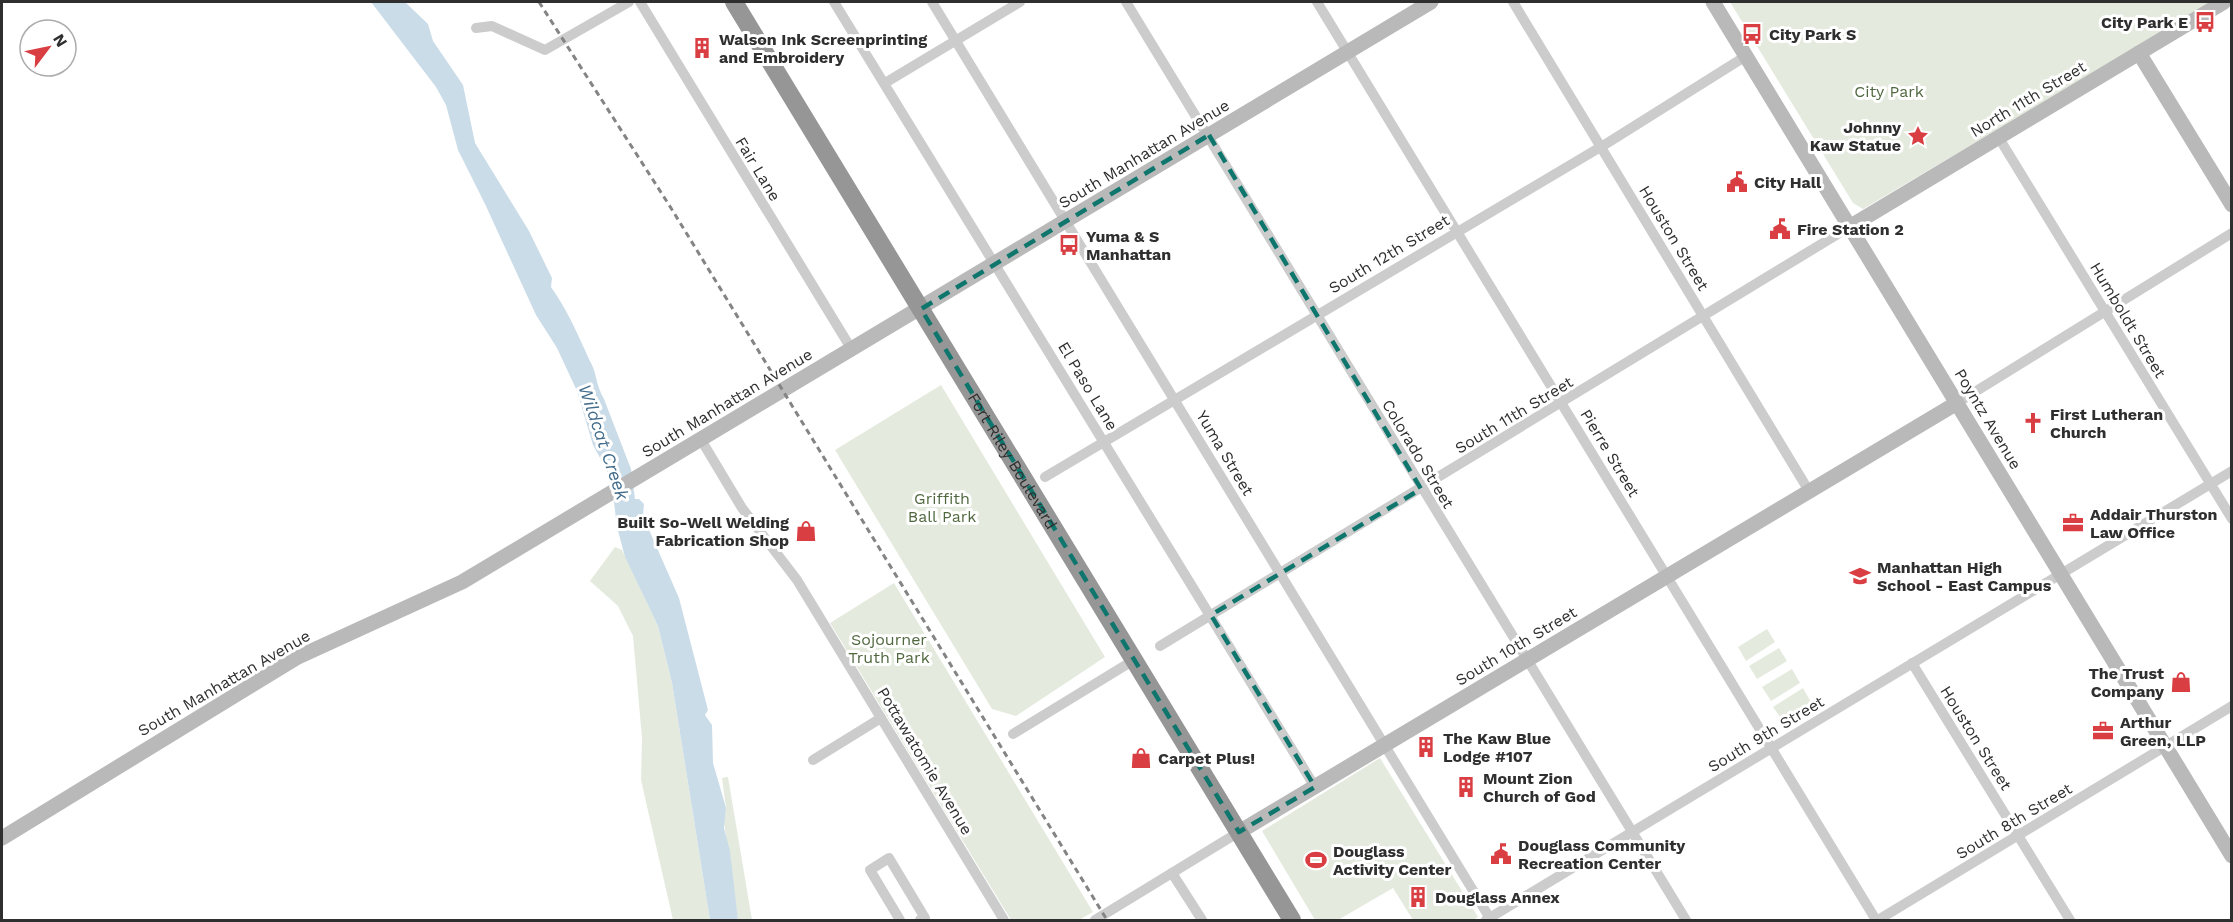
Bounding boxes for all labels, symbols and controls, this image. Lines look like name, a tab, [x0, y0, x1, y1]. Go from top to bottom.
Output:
bus stop icon: City Park E	[2193, 10, 2217, 34]
place label: City Park E	[2101, 13, 2188, 32]
north arrow	[18, 18, 78, 78]
bus stop icon: City Park S	[1740, 22, 1764, 46]
place label: City Park S	[1769, 25, 1856, 44]
text: N	[49, 30, 71, 50]
place label: Walson Ink Screenprinting and Embroidery	[719, 30, 927, 67]
building icon: Walson Ink Screenprinting and Embroidery	[690, 36, 714, 60]
street label: North 11th Street	[1967, 57, 2090, 141]
park label: City Park	[1854, 82, 1924, 101]
street label: South Manhattan Avenue	[1055, 95, 1233, 213]
place label: Johnny Kaw Statue	[1810, 118, 1902, 155]
place icon: Johnny Kaw Statue	[1906, 124, 1930, 148]
street label: Fair Lane	[731, 133, 785, 205]
public building icon: City Hall	[1725, 170, 1749, 194]
place label: City Hall	[1754, 173, 1822, 192]
street label: Houston Street	[1635, 182, 1713, 294]
street label: South 12th Street	[1325, 210, 1453, 297]
public building icon: Fire Station 2	[1768, 217, 1792, 241]
place label: Fire Station 2	[1797, 220, 1904, 239]
place label: Yuma & S Manhattan	[1086, 227, 1171, 264]
bus stop icon: Yuma & S Manhattan	[1057, 233, 1081, 257]
street label: Humboldt Street	[2086, 259, 2170, 382]
street label: El Paso Lane	[1054, 338, 1122, 434]
street label: South Manhattan Avenue	[638, 344, 816, 462]
street label: Poyntz Avenue	[1951, 365, 2025, 473]
street label: South 11th Street	[1452, 372, 1577, 458]
water label: Wildcat Creek	[574, 381, 634, 504]
street label: Fort Riley Boulevard	[964, 389, 1062, 532]
street label: Colorado Street	[1378, 396, 1458, 512]
place label: First Lutheran Church	[2050, 405, 2163, 442]
street label: Pierre Street	[1576, 406, 1644, 501]
street label: Yuma Street	[1192, 407, 1258, 499]
church icon: First Lutheran Church	[2021, 411, 2045, 435]
park label: Griffith Ball Park	[908, 489, 976, 526]
place label: Addair Thurston Law Office	[2090, 505, 2217, 542]
office icon: Addair Thurston Law Office	[2061, 511, 2085, 535]
place label: Built So-Well Welding Fabrication Shop	[617, 513, 789, 550]
shop icon: Built So-Well Welding Fabrication Shop	[794, 519, 818, 543]
place label: Manhattan High School - East Campus	[1877, 558, 2052, 595]
school or university icon: Manhattan High School - East Campus	[1848, 564, 1872, 588]
street label: South 10th Street	[1452, 602, 1580, 690]
street label: South Manhattan Avenue	[135, 626, 313, 740]
park label: Sojourner Truth Park	[848, 630, 930, 667]
place label: The Trust Company	[2088, 664, 2165, 701]
shop icon: The Trust Company	[2169, 670, 2193, 694]
street label: Houston Street	[1936, 682, 2016, 794]
street label: Pottawatomie Avenue	[873, 684, 977, 838]
street label: South 9th Street	[1705, 692, 1828, 776]
place label: Arthur Green, LLP	[2120, 713, 2206, 750]
office icon: Arthur Green, LLP	[2091, 719, 2115, 743]
place label: The Kaw Blue Lodge #107	[1443, 729, 1551, 766]
building icon: The Kaw Blue Lodge #107	[1414, 735, 1438, 759]
shop icon: Carpet Plus!	[1129, 746, 1153, 770]
place label: Carpet Plus!	[1158, 749, 1255, 768]
place label: Mount Zion Church of God	[1483, 769, 1596, 806]
building icon: Mount Zion Church of God	[1454, 775, 1478, 799]
street label: South 8th Street	[1953, 779, 2076, 863]
place label: Douglass Community Recreation Center	[1518, 836, 1686, 873]
place label: Douglass Activity Center	[1333, 842, 1451, 879]
public building icon: Douglass Community Recreation Center	[1489, 842, 1513, 866]
sports icon: Douglass Activity Center	[1304, 848, 1328, 872]
building icon: Douglass Annex	[1406, 885, 1430, 909]
place label: Douglass Annex	[1435, 888, 1560, 907]

